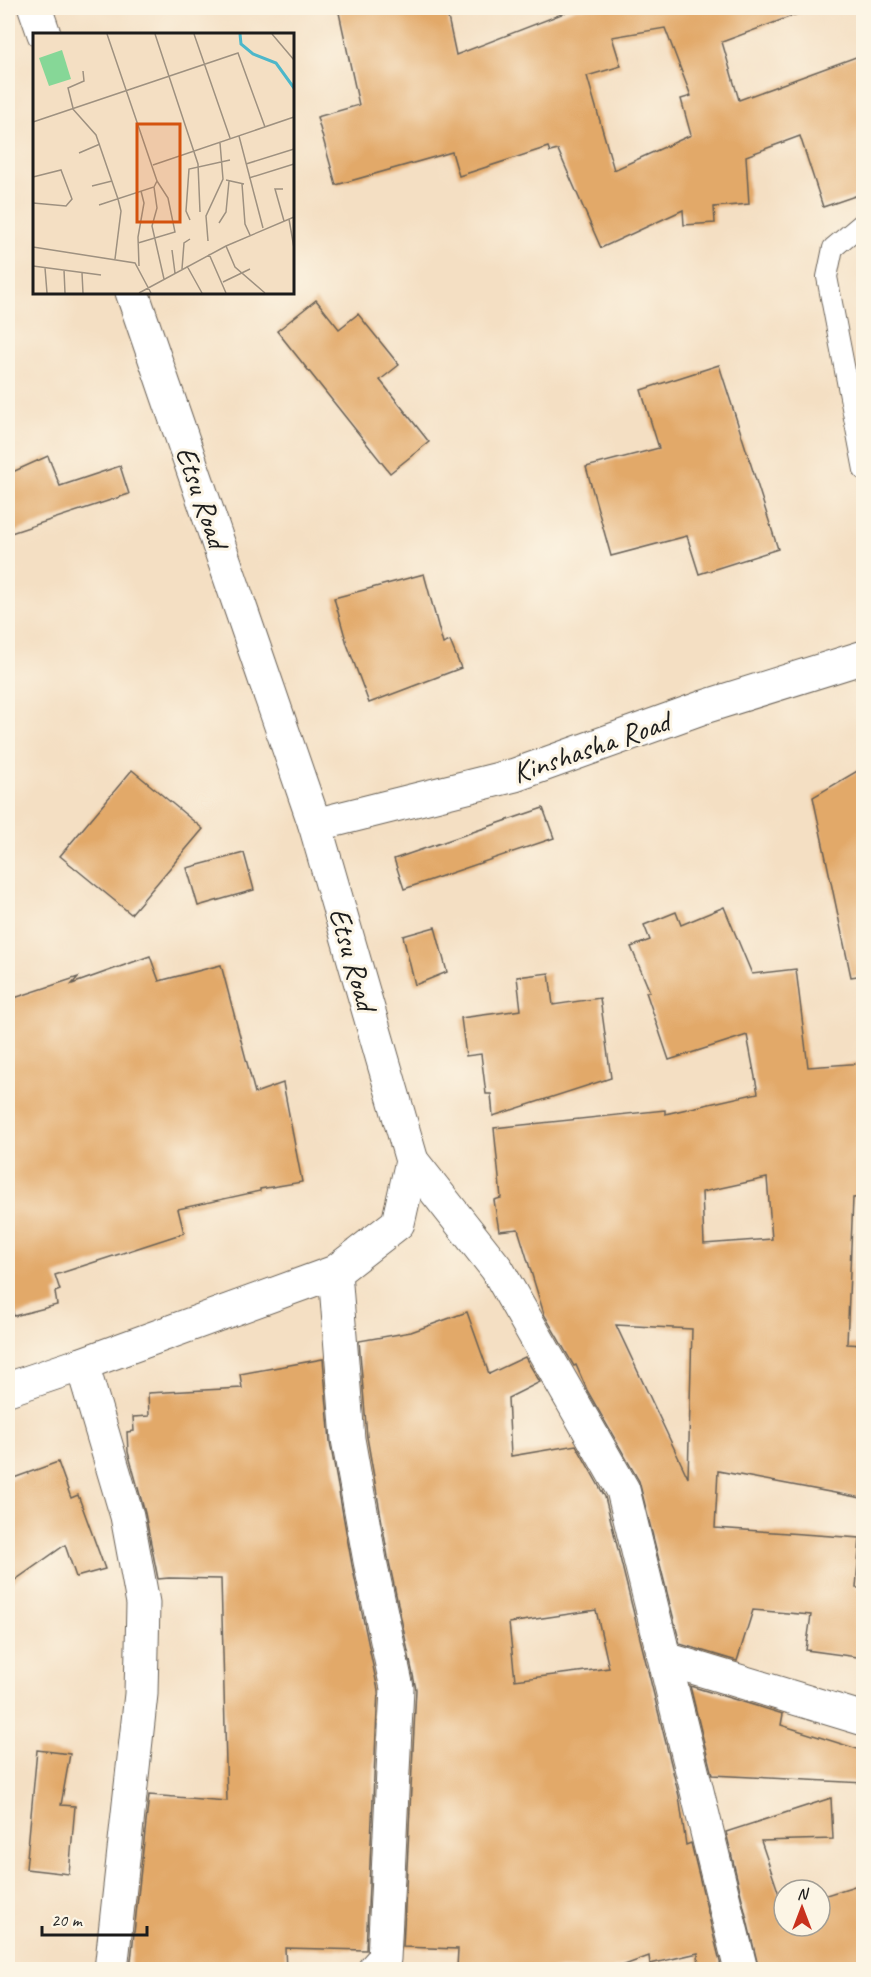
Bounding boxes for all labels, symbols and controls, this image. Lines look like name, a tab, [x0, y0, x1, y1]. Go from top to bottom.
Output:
inset map	[33, 33, 294, 294]
street label: Etsu Road	[167, 441, 238, 557]
street label: Kinshasha Road	[507, 701, 679, 792]
street label: Etsu Road	[320, 903, 387, 1019]
north arrow	[772, 1878, 832, 1938]
text: N	[797, 1884, 810, 1904]
scale bar	[42, 1899, 147, 1937]
text: 20 m	[51, 1909, 84, 1931]

